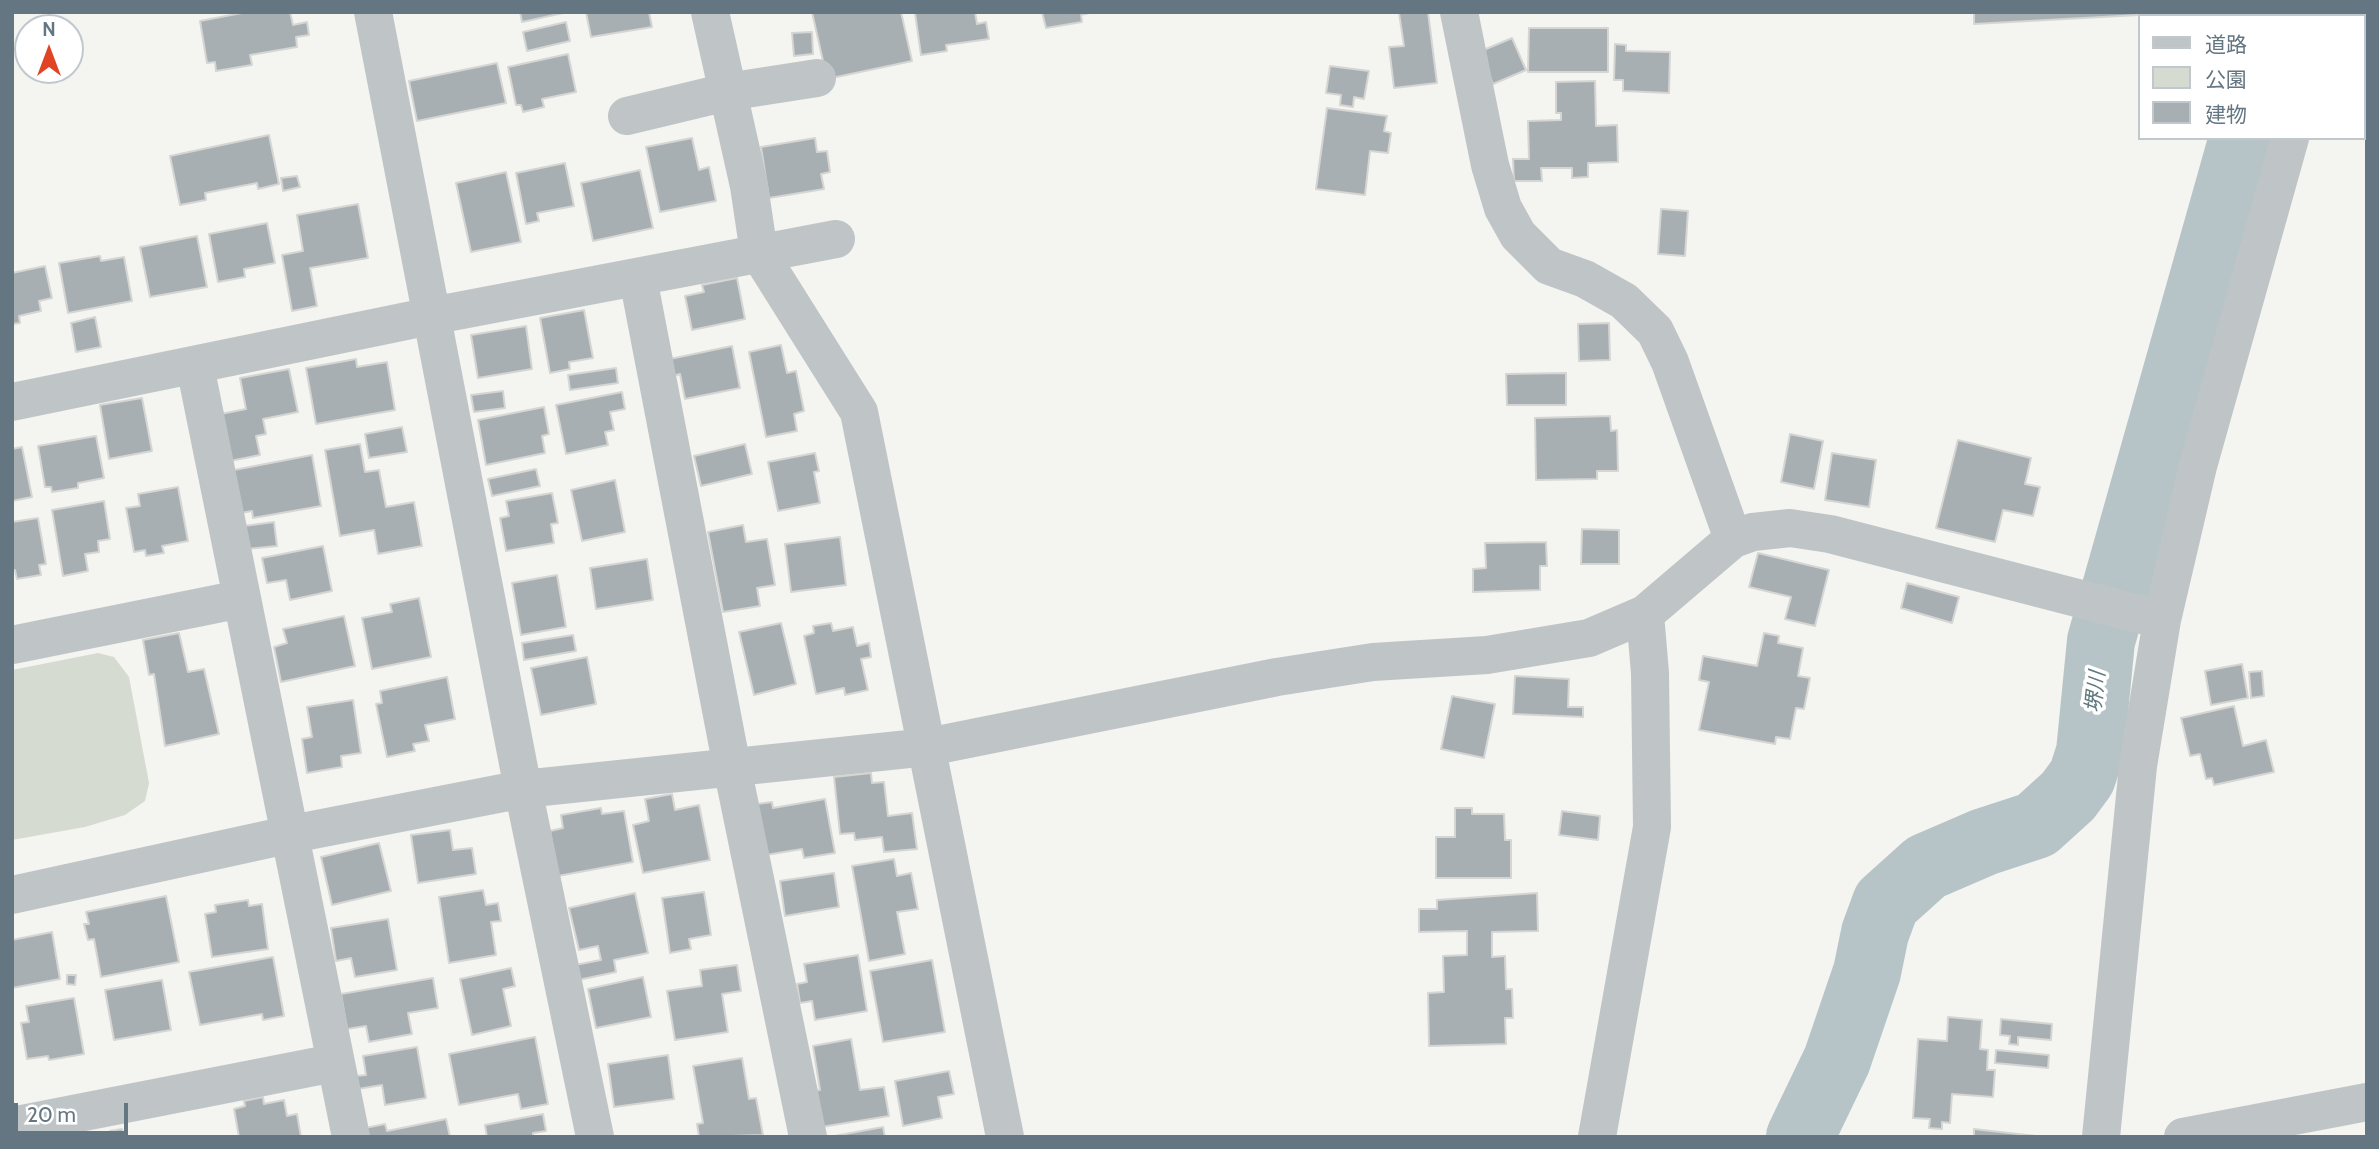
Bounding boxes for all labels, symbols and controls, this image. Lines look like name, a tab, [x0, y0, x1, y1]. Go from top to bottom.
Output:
north arrow	[14, 14, 84, 84]
legend	[2138, 14, 2365, 140]
text: N	[42, 18, 56, 41]
text: 道路	[2205, 32, 2247, 57]
text: 公園	[2205, 67, 2247, 92]
text: 建物	[2205, 102, 2247, 127]
water label: 堺川	[2081, 670, 2111, 714]
scale bar	[18, 1090, 131, 1134]
text: 20 m	[27, 1102, 76, 1127]

